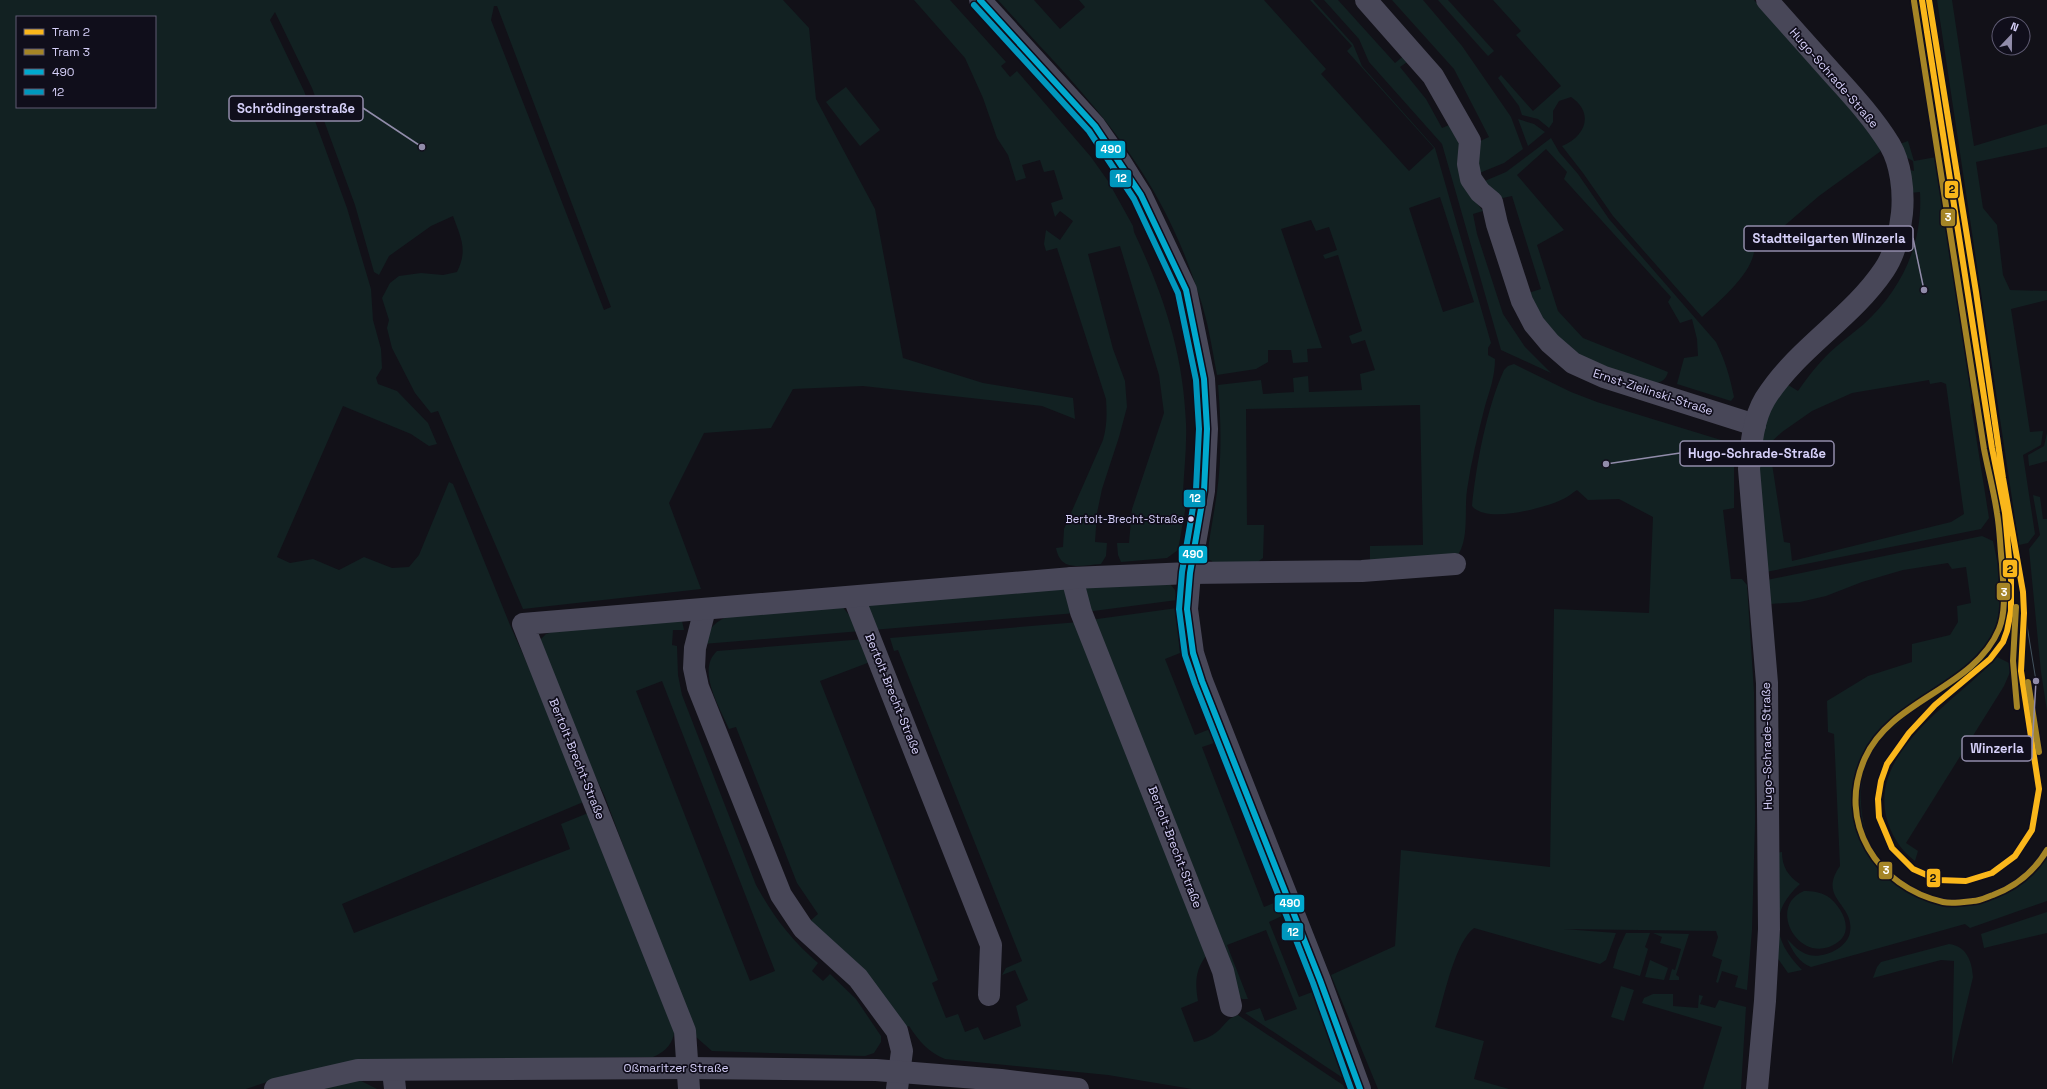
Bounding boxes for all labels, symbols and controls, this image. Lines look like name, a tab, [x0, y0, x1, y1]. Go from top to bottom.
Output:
legend	[16, 16, 156, 108]
north arrow	[1991, 16, 2031, 56]
text: N	[2009, 19, 2021, 35]
text: Tram 2	[52, 24, 90, 40]
street label: Hugo-Schrade-Straße	[1786, 25, 1882, 131]
text: Tram 3	[52, 44, 90, 60]
text: 490	[52, 64, 75, 80]
text: 12	[52, 84, 64, 100]
callout: Schrödingerstraße	[229, 96, 363, 121]
text: Schrödingerstraße	[237, 100, 355, 117]
line badge: 490	[1095, 140, 1126, 159]
text: 490	[1101, 142, 1121, 156]
line badge: 12	[1109, 169, 1132, 188]
text: 12	[1115, 171, 1127, 185]
line badge: 2	[1944, 180, 1959, 199]
text: 2	[1949, 182, 1956, 196]
line badge: 3	[1940, 208, 1956, 227]
text: 3	[1945, 210, 1952, 224]
callout: Stadtteilgarten Winzerla	[1744, 226, 1913, 251]
text: Stadtteilgarten Winzerla	[1753, 230, 1906, 247]
street label: Ernst-Zielinski-Straße	[1591, 365, 1715, 419]
callout: Hugo-Schrade-Straße	[1680, 441, 1834, 466]
text: Hugo-Schrade-Straße	[1688, 445, 1826, 462]
line badge: 12	[1183, 489, 1206, 508]
text: 12	[1189, 491, 1201, 505]
place label: Bertolt-Brecht-Straße	[1066, 512, 1184, 526]
marker: Bertolt-Brecht-Straße	[1186, 514, 1196, 524]
line badge: 490	[1178, 545, 1208, 564]
text: 490	[1183, 547, 1203, 561]
line badge: 2	[2002, 559, 2018, 578]
text: 2	[2007, 562, 2014, 576]
line badge: 3	[1996, 582, 2011, 601]
text: 3	[2001, 585, 2008, 599]
street label: Bertolt-Brecht-Straße	[861, 631, 925, 757]
street label: Hugo-Schrade-Straße	[1758, 682, 1776, 810]
street label: Bertolt-Brecht-Straße	[545, 696, 609, 822]
callout: Winzerla	[1962, 736, 2032, 761]
text: Winzerla	[1970, 740, 2024, 757]
street label: Bertolt-Brecht-Straße	[1144, 784, 1206, 910]
line badge: 3	[1878, 861, 1893, 880]
text: 3	[1883, 863, 1890, 877]
line badge: 2	[1926, 868, 1941, 888]
text: 2	[1930, 871, 1937, 885]
line badge: 490	[1274, 894, 1305, 913]
text: 490	[1280, 896, 1300, 910]
line badge: 12	[1281, 922, 1304, 941]
text: 12	[1287, 925, 1299, 939]
street label: Oßmaritzer Straße	[623, 1060, 729, 1076]

